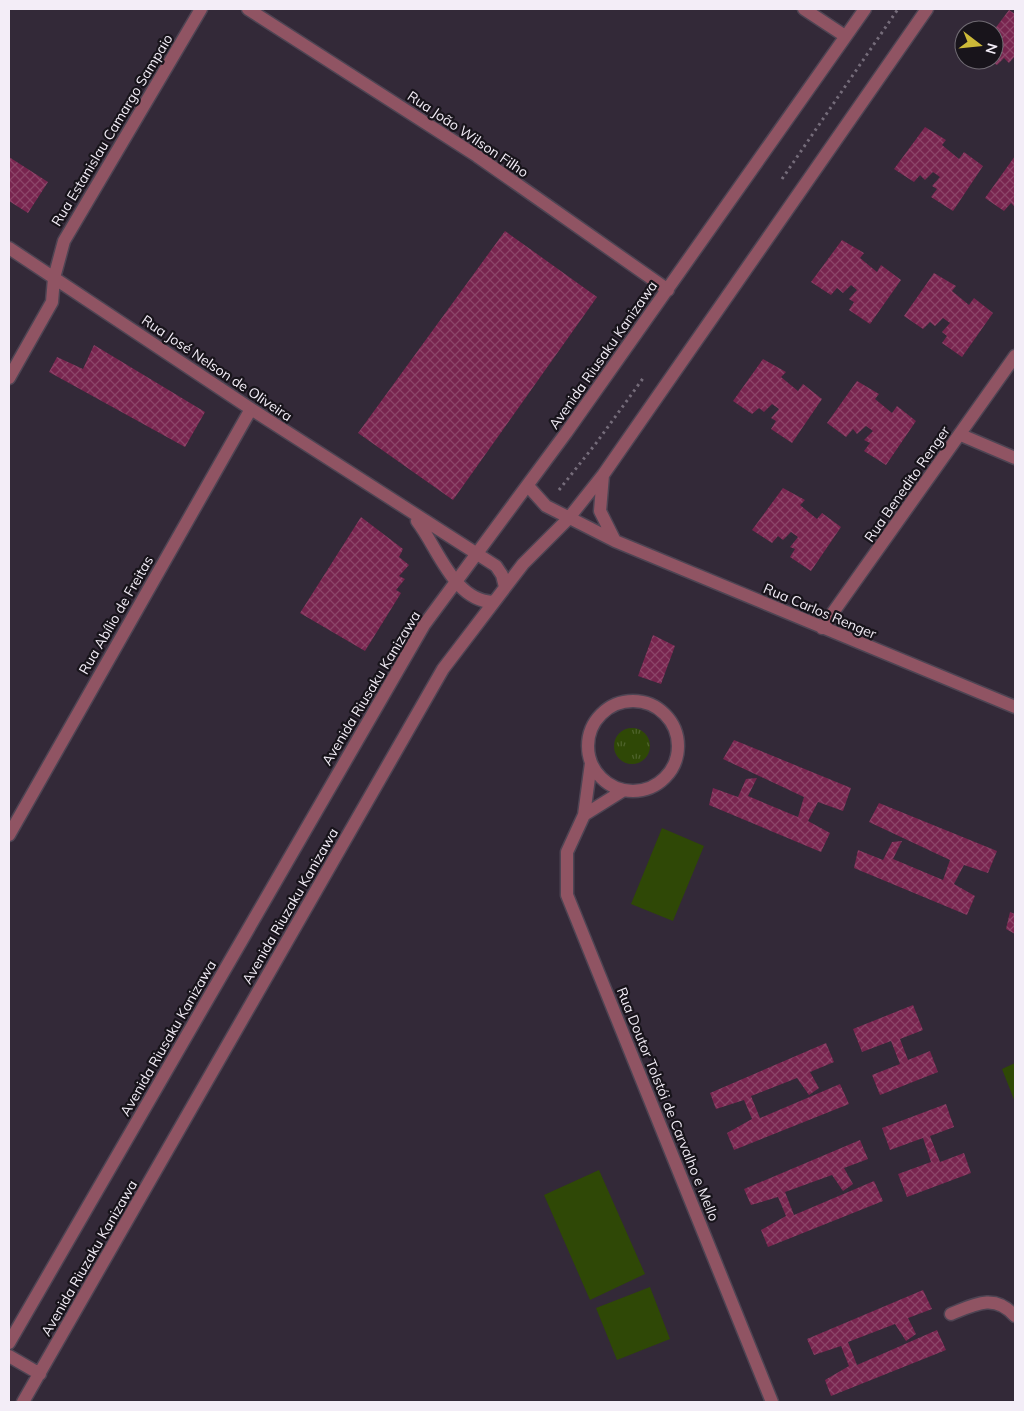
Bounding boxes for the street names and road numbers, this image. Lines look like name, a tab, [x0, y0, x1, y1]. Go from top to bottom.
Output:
street label: Rua Estanislau Camargo Sampaio	[47, 31, 177, 229]
street label: Rua João Wilson Filho	[404, 87, 532, 181]
street label: Avenida Riusaku Kanizawa	[545, 277, 661, 433]
street label: Rua José Nelson de Oliveira	[138, 311, 296, 425]
street label: Rua Benedito Renger	[860, 422, 954, 545]
street label: Rua Abílio de Freitas	[75, 552, 157, 677]
street label: Rua Carlos Renger	[761, 579, 880, 643]
street label: Avenida Riusaku Kanizawa	[318, 607, 424, 769]
street label: Avenida Riuzaku Kanizawa	[238, 825, 342, 987]
street label: Avenida Riusaku Kanizawa	[116, 957, 220, 1119]
street label: Rua Doutor Tolstói de Carvalho e Mello	[613, 984, 723, 1224]
street label: Avenida Riuzaku Kanizawa	[37, 1177, 141, 1339]

